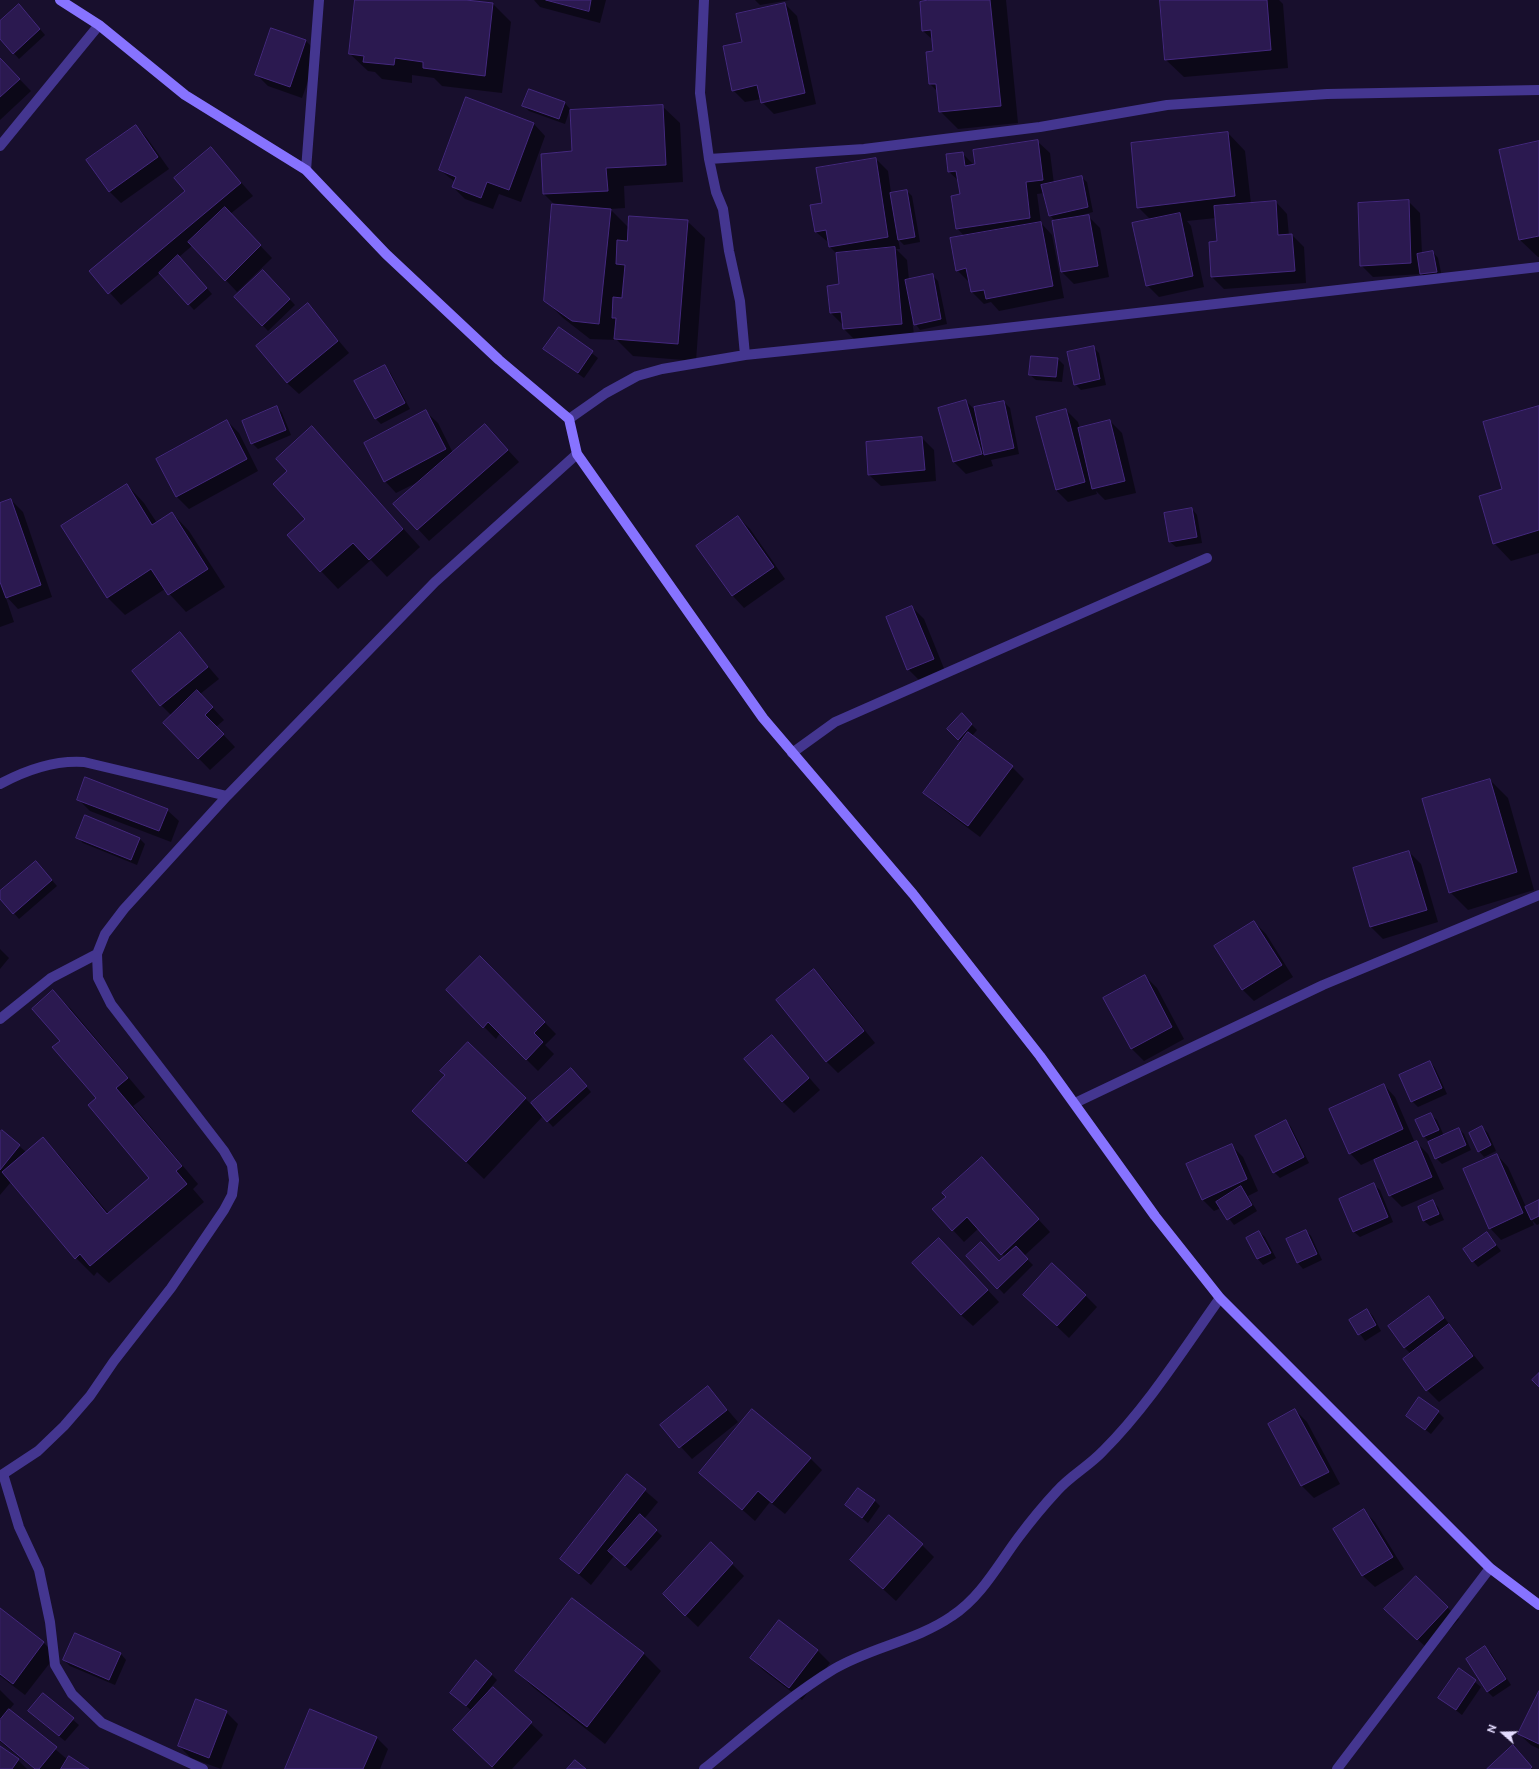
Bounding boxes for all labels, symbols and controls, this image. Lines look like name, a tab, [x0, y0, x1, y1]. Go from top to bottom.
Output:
north arrow	[1483, 1713, 1523, 1753]
text: N	[1485, 1723, 1499, 1735]

